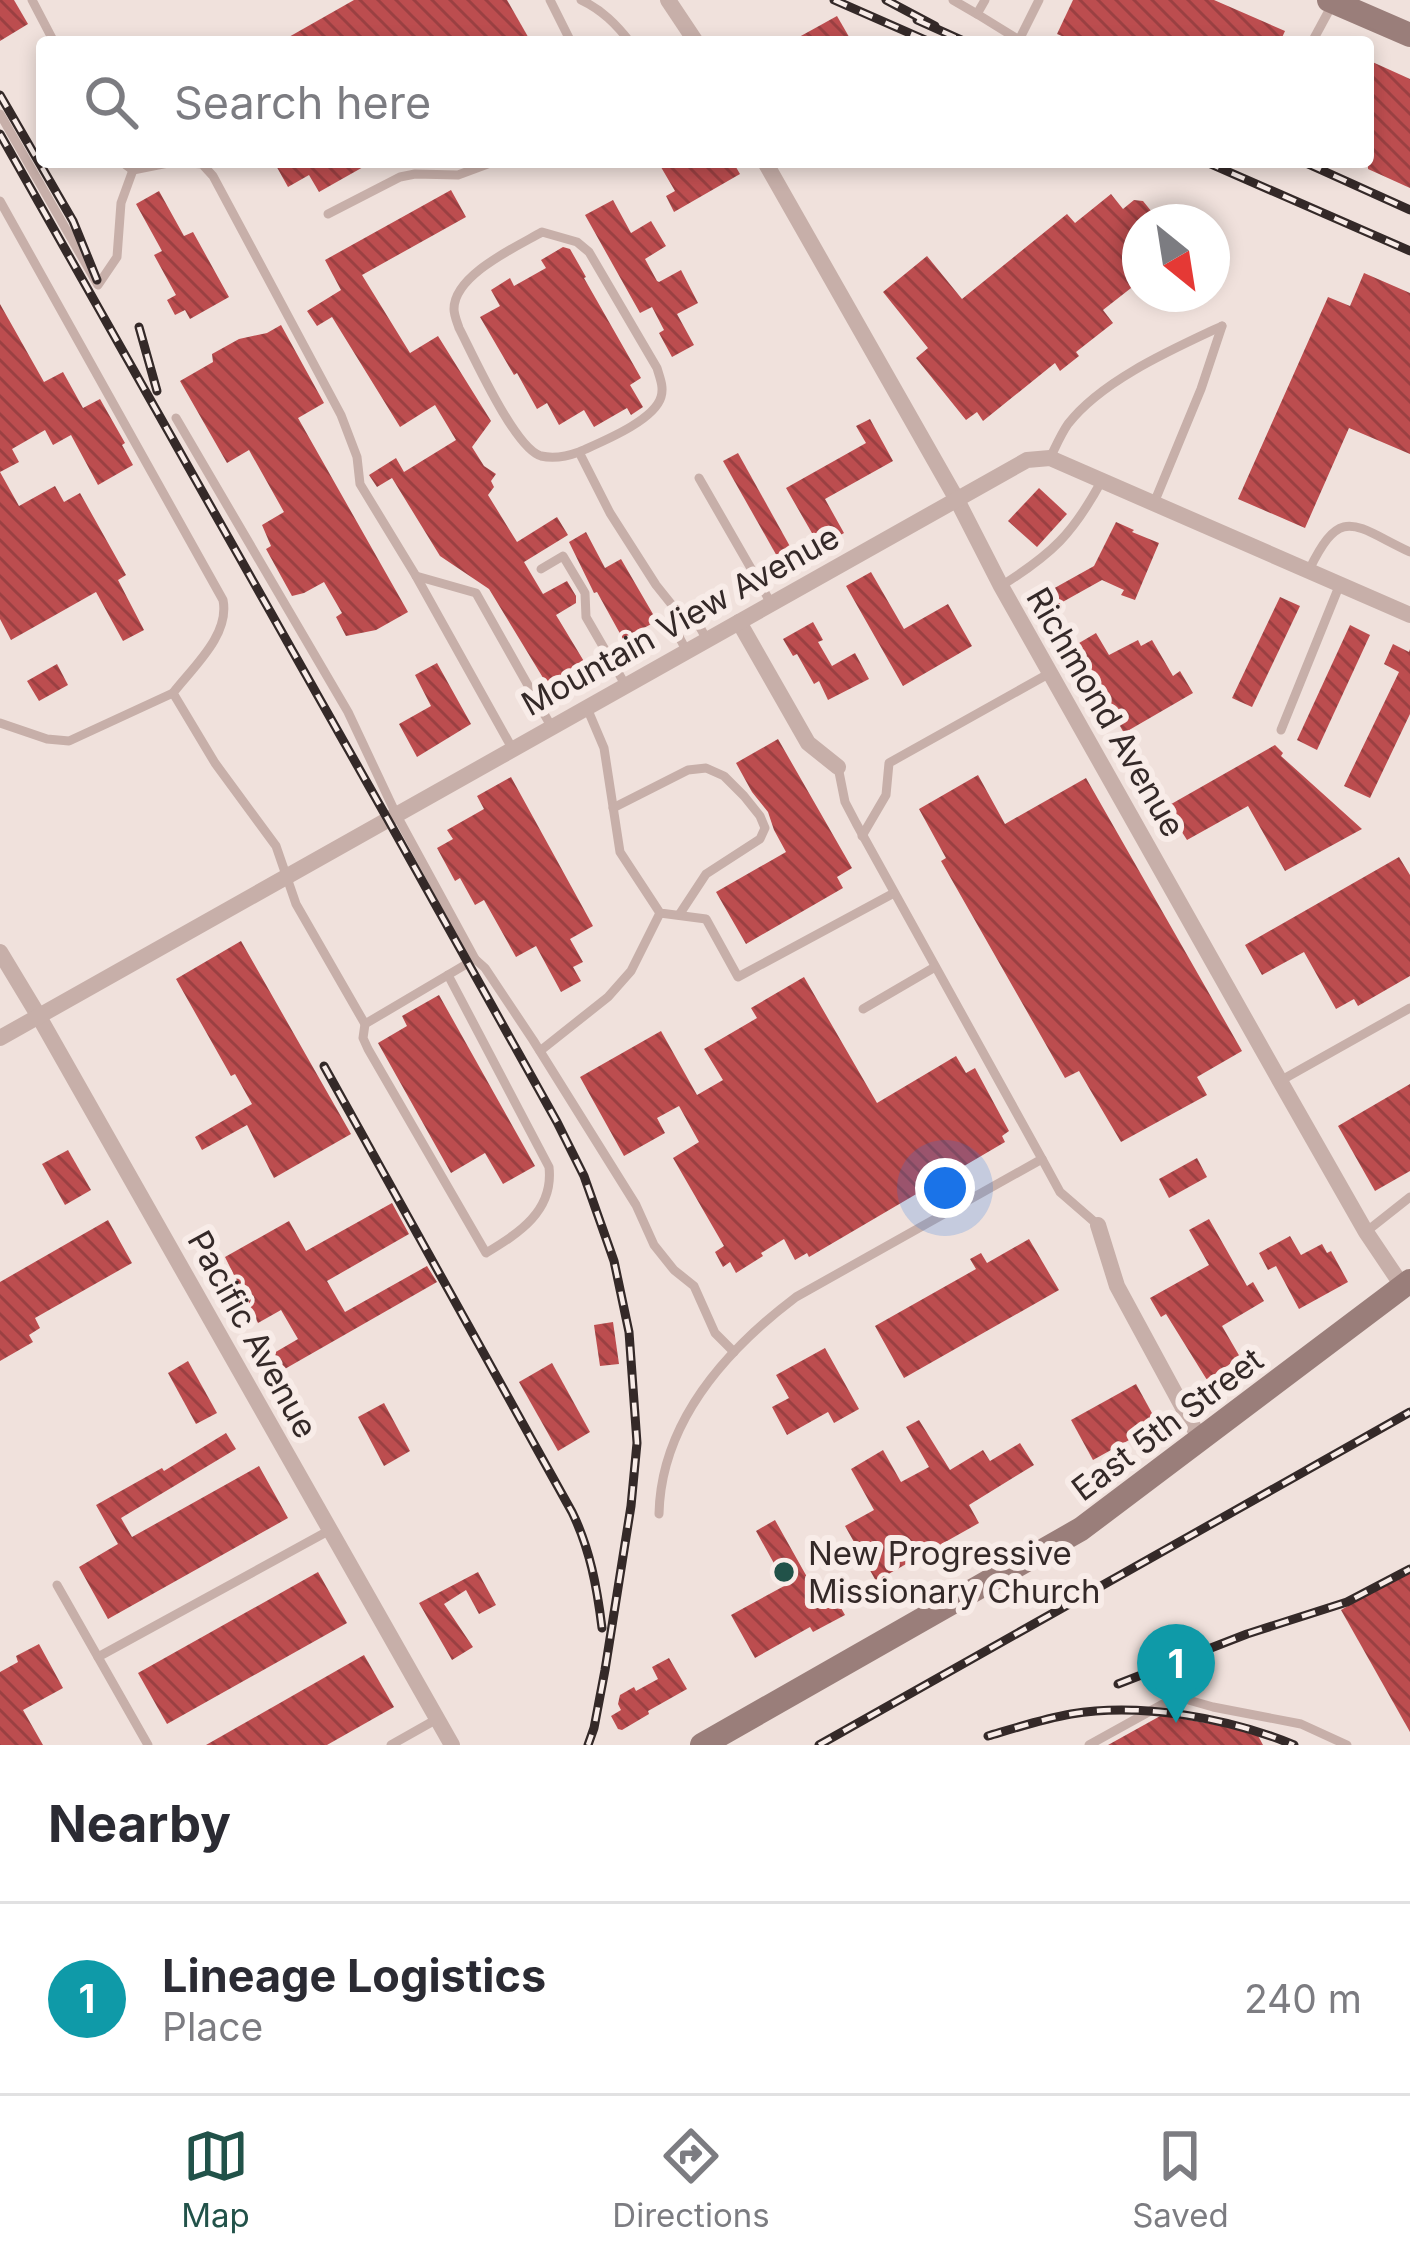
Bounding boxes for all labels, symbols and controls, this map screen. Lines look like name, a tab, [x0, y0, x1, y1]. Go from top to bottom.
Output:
search box	[36, 36, 1374, 168]
icon: search	[78, 69, 144, 135]
text: Search here	[174, 75, 431, 130]
north arrow	[1122, 204, 1230, 312]
street label: Mountain View Avenue	[514, 516, 846, 724]
street label: Richmond Avenue	[1018, 580, 1194, 844]
your location	[915, 1158, 975, 1218]
street label: Pacific Avenue	[180, 1223, 326, 1445]
street label: East 5th Street	[1064, 1339, 1270, 1509]
place label: New Progressive Missionary Church	[808, 1533, 1101, 1611]
marker: New Progressive Missionary Church	[771, 1559, 797, 1585]
pin: 1	[1137, 1624, 1215, 1723]
text: Nearby	[48, 1793, 231, 1854]
text: Lineage Logistics	[162, 1948, 546, 2003]
text: 1	[79, 1975, 95, 2022]
text: 240 m	[1244, 1975, 1362, 2022]
text: Place	[162, 2003, 263, 2050]
tab: Map	[181, 2123, 250, 2235]
tab: Directions	[612, 2123, 770, 2235]
tab: Saved	[1132, 2123, 1229, 2235]

